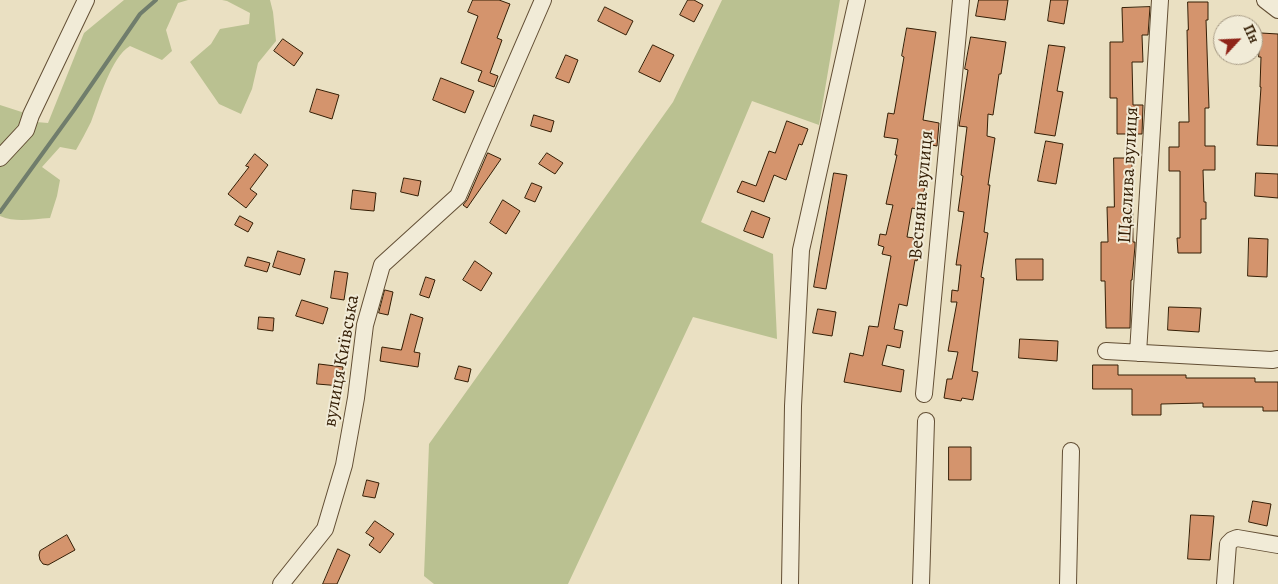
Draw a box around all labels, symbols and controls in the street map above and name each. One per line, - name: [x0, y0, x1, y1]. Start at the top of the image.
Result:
- north arrow: [1213, 15, 1263, 65]
- text: Пн: [1239, 22, 1264, 46]
- street label: Щаслива вулиця: [1114, 106, 1144, 244]
- street label: Весняна вулиця: [905, 129, 939, 261]
- street label: вулиця Київська: [319, 293, 365, 429]

